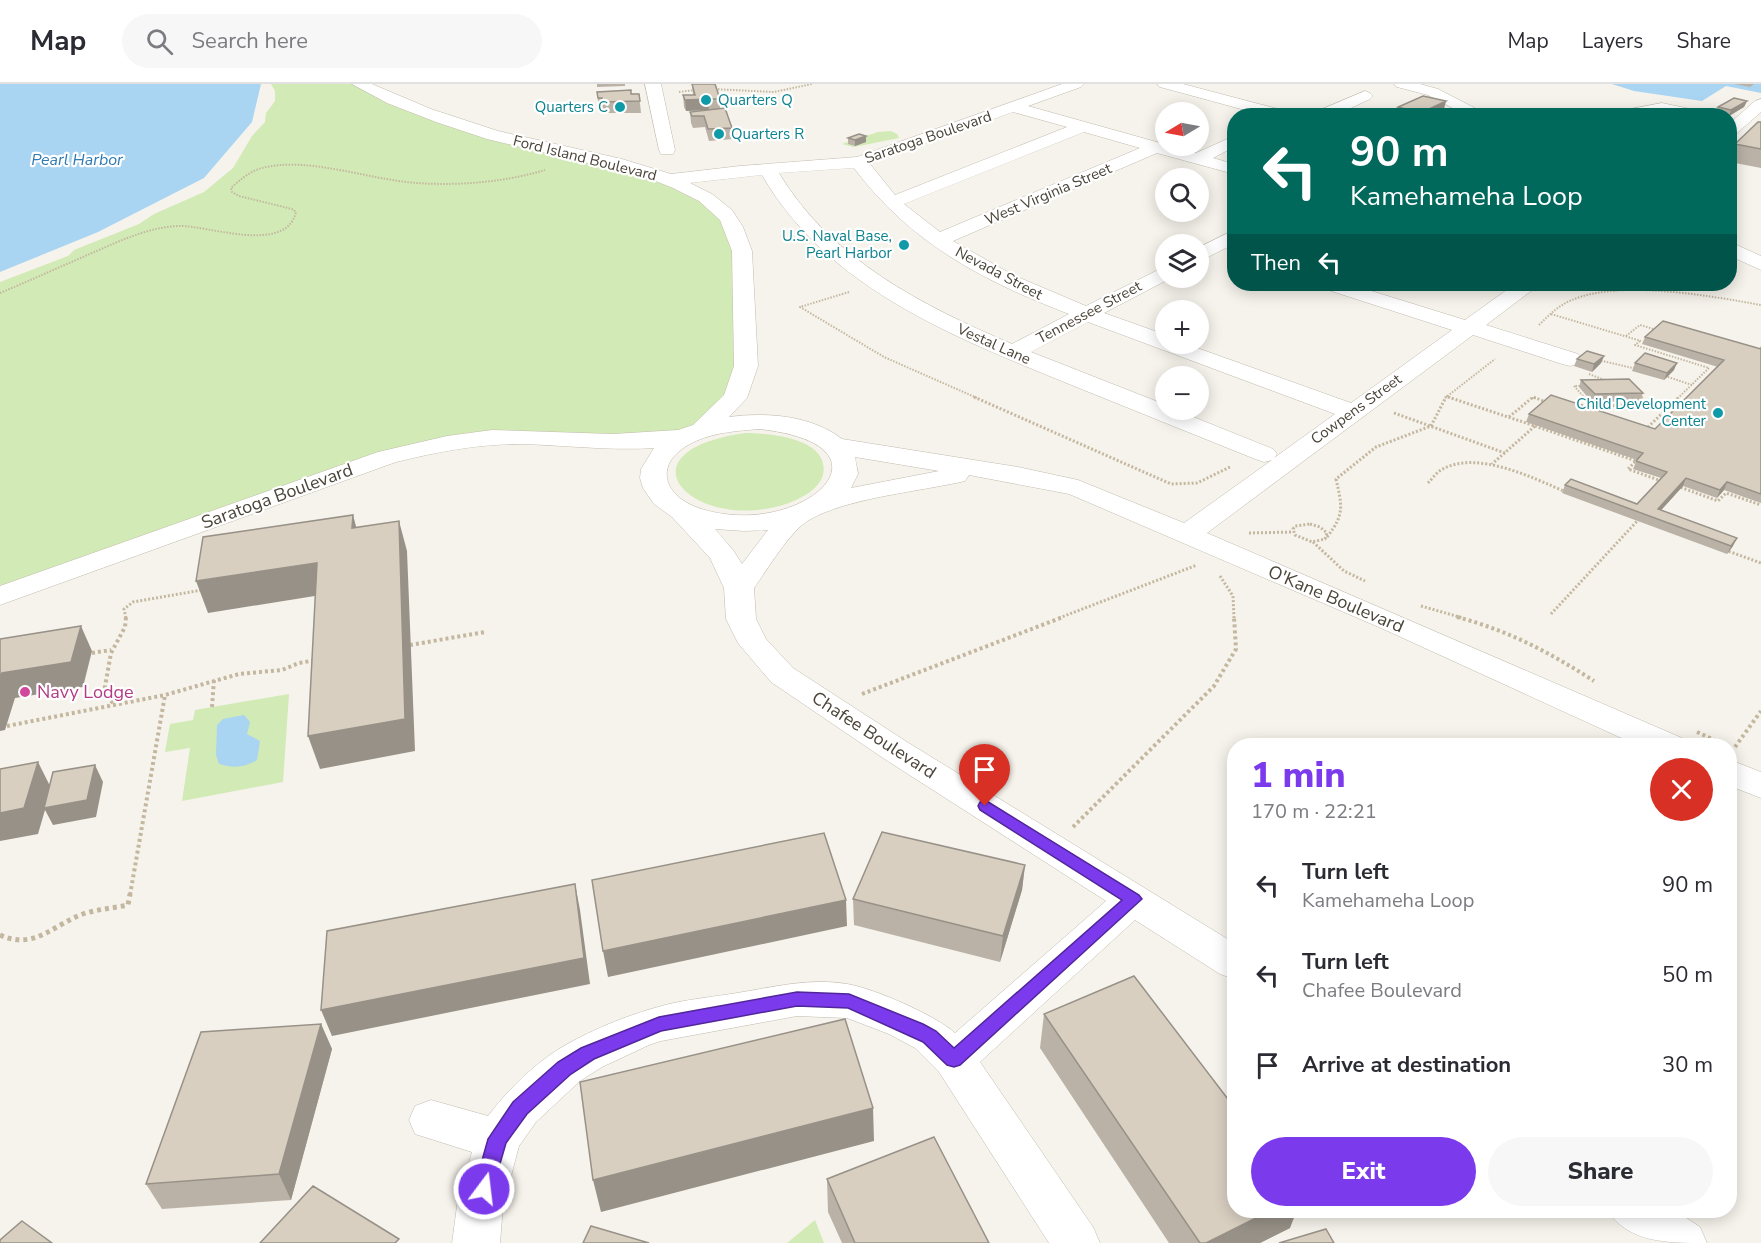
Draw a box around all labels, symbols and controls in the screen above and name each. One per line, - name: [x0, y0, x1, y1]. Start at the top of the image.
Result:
- search box: [122, 14, 542, 68]
- text: Map: [30, 22, 86, 60]
- icon: search: [143, 25, 176, 58]
- text: Search here: [191, 26, 308, 56]
- text: Map: [1507, 27, 1549, 55]
- text: Layers: [1582, 27, 1643, 55]
- text: Share: [1676, 27, 1731, 55]
- place label: Quarters Q: [718, 90, 793, 110]
- marker: Quarters Q: [699, 93, 713, 107]
- place label: Quarters C: [535, 97, 608, 117]
- marker: Quarters C: [613, 100, 627, 114]
- north arrow: [1155, 102, 1209, 156]
- map controls: [1155, 102, 1209, 420]
- street label: Saratoga Boulevard: [862, 106, 994, 168]
- place label: Quarters R: [731, 124, 804, 144]
- text: 90 m: [1350, 124, 1449, 181]
- marker: Quarters R: [712, 127, 726, 141]
- street label: Ford Island Boulevard: [511, 130, 659, 186]
- icon: left: [1251, 132, 1329, 210]
- water label: Pearl Harbor: [31, 149, 124, 171]
- street label: West Virginia Street: [982, 158, 1115, 230]
- button: search: [1155, 168, 1209, 222]
- text: Kamehameha Loop: [1350, 178, 1583, 215]
- place label: U.S. Naval Base, Pearl Harbor: [782, 226, 893, 263]
- button: layers: [1155, 234, 1209, 288]
- marker: U.S. Naval Base, Pearl Harbor: [897, 238, 911, 252]
- street label: Nevada Street: [952, 242, 1047, 305]
- icon: left: [1313, 246, 1346, 279]
- text: Then: [1251, 248, 1301, 278]
- street label: Tennessee Street: [1033, 276, 1146, 348]
- button: +: [1155, 300, 1209, 354]
- street label: Vestal Lane: [953, 318, 1034, 369]
- button: −: [1155, 366, 1209, 420]
- street label: Cowpens Street: [1307, 369, 1406, 449]
- place label: Child Development Center: [1576, 394, 1707, 431]
- marker: Child Development Center: [1711, 406, 1725, 420]
- street label: Saratoga Boulevard: [198, 457, 356, 535]
- street label: O'Kane Boulevard: [1264, 560, 1408, 638]
- place label: Navy Lodge: [37, 680, 134, 704]
- marker: Navy Lodge: [18, 685, 32, 699]
- street label: Chafee Boulevard: [807, 686, 941, 784]
- pin: [959, 744, 1010, 806]
- text: 1 min: [1251, 751, 1346, 800]
- icon: arrive: [968, 753, 1001, 786]
- button: close: [1650, 758, 1713, 821]
- text: 170 m · 22:21: [1251, 798, 1377, 825]
- text: Turn left: [1302, 857, 1389, 887]
- icon: left: [1251, 869, 1284, 902]
- text: 90 m: [1662, 870, 1713, 900]
- text: Kamehameha Loop: [1302, 887, 1474, 914]
- text: Turn left: [1302, 947, 1389, 977]
- icon: left: [1251, 959, 1284, 992]
- text: 50 m: [1662, 960, 1713, 990]
- text: Chafee Boulevard: [1302, 977, 1462, 1004]
- icon: arrive: [1251, 1049, 1284, 1082]
- text: Arrive at destination: [1302, 1050, 1511, 1080]
- text: 30 m: [1662, 1050, 1713, 1080]
- button: Exit: [1251, 1137, 1476, 1206]
- button: Share: [1488, 1137, 1713, 1206]
- position arrow: [452, 1157, 516, 1221]

